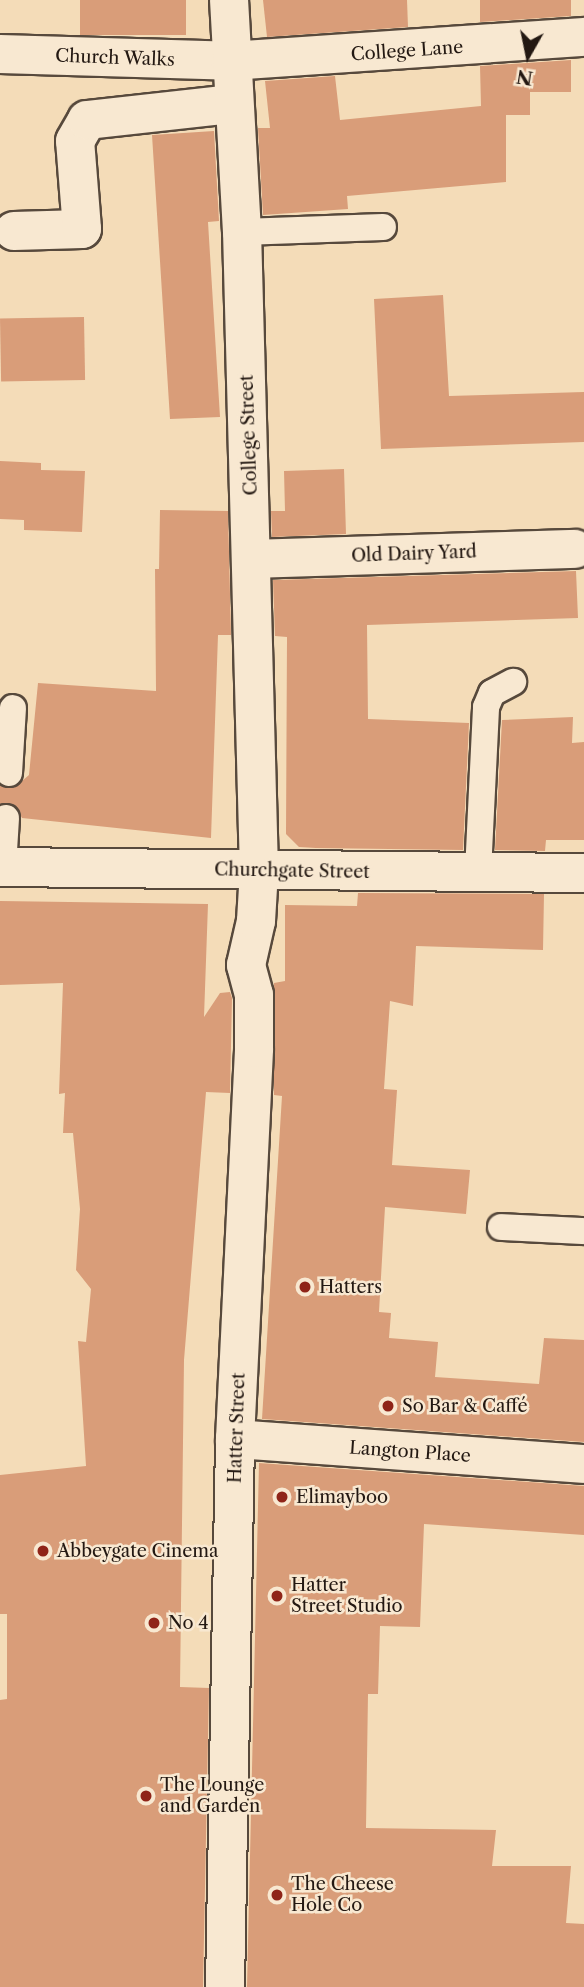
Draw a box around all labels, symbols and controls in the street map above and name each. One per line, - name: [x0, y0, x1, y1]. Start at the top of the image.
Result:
- north arrow: [493, 21, 563, 91]
- street label: College Lane: [350, 36, 464, 66]
- street label: Church Walks: [55, 45, 175, 71]
- text: N: [515, 65, 535, 90]
- street label: College Street: [236, 374, 262, 496]
- street label: Old Dairy Yard: [350, 541, 478, 567]
- street label: Churchgate Street: [214, 859, 370, 883]
- place label: Hatters: [319, 1276, 382, 1298]
- marker: Hatters: [297, 1279, 313, 1295]
- street label: Hatter Street: [224, 1372, 250, 1484]
- place label: So Bar & Caffé: [402, 1395, 528, 1417]
- marker: So Bar & Caffé: [380, 1398, 396, 1414]
- street label: Langton Place: [349, 1437, 471, 1467]
- place label: Elimayboo: [296, 1486, 388, 1508]
- marker: Elimayboo: [274, 1489, 290, 1505]
- place label: Abbeygate Cinema: [57, 1540, 219, 1562]
- marker: Abbeygate Cinema: [35, 1543, 51, 1559]
- place label: Hatter Street Studio: [291, 1575, 403, 1618]
- marker: Hatter Street Studio: [269, 1588, 285, 1604]
- place label: No 4: [168, 1612, 209, 1634]
- marker: No 4: [146, 1615, 162, 1631]
- place label: The Lounge and Garden: [160, 1775, 264, 1817]
- marker: The Lounge and Garden: [138, 1788, 154, 1804]
- place label: The Cheese Hole Co: [291, 1874, 394, 1916]
- marker: The Cheese Hole Co: [269, 1887, 285, 1903]

